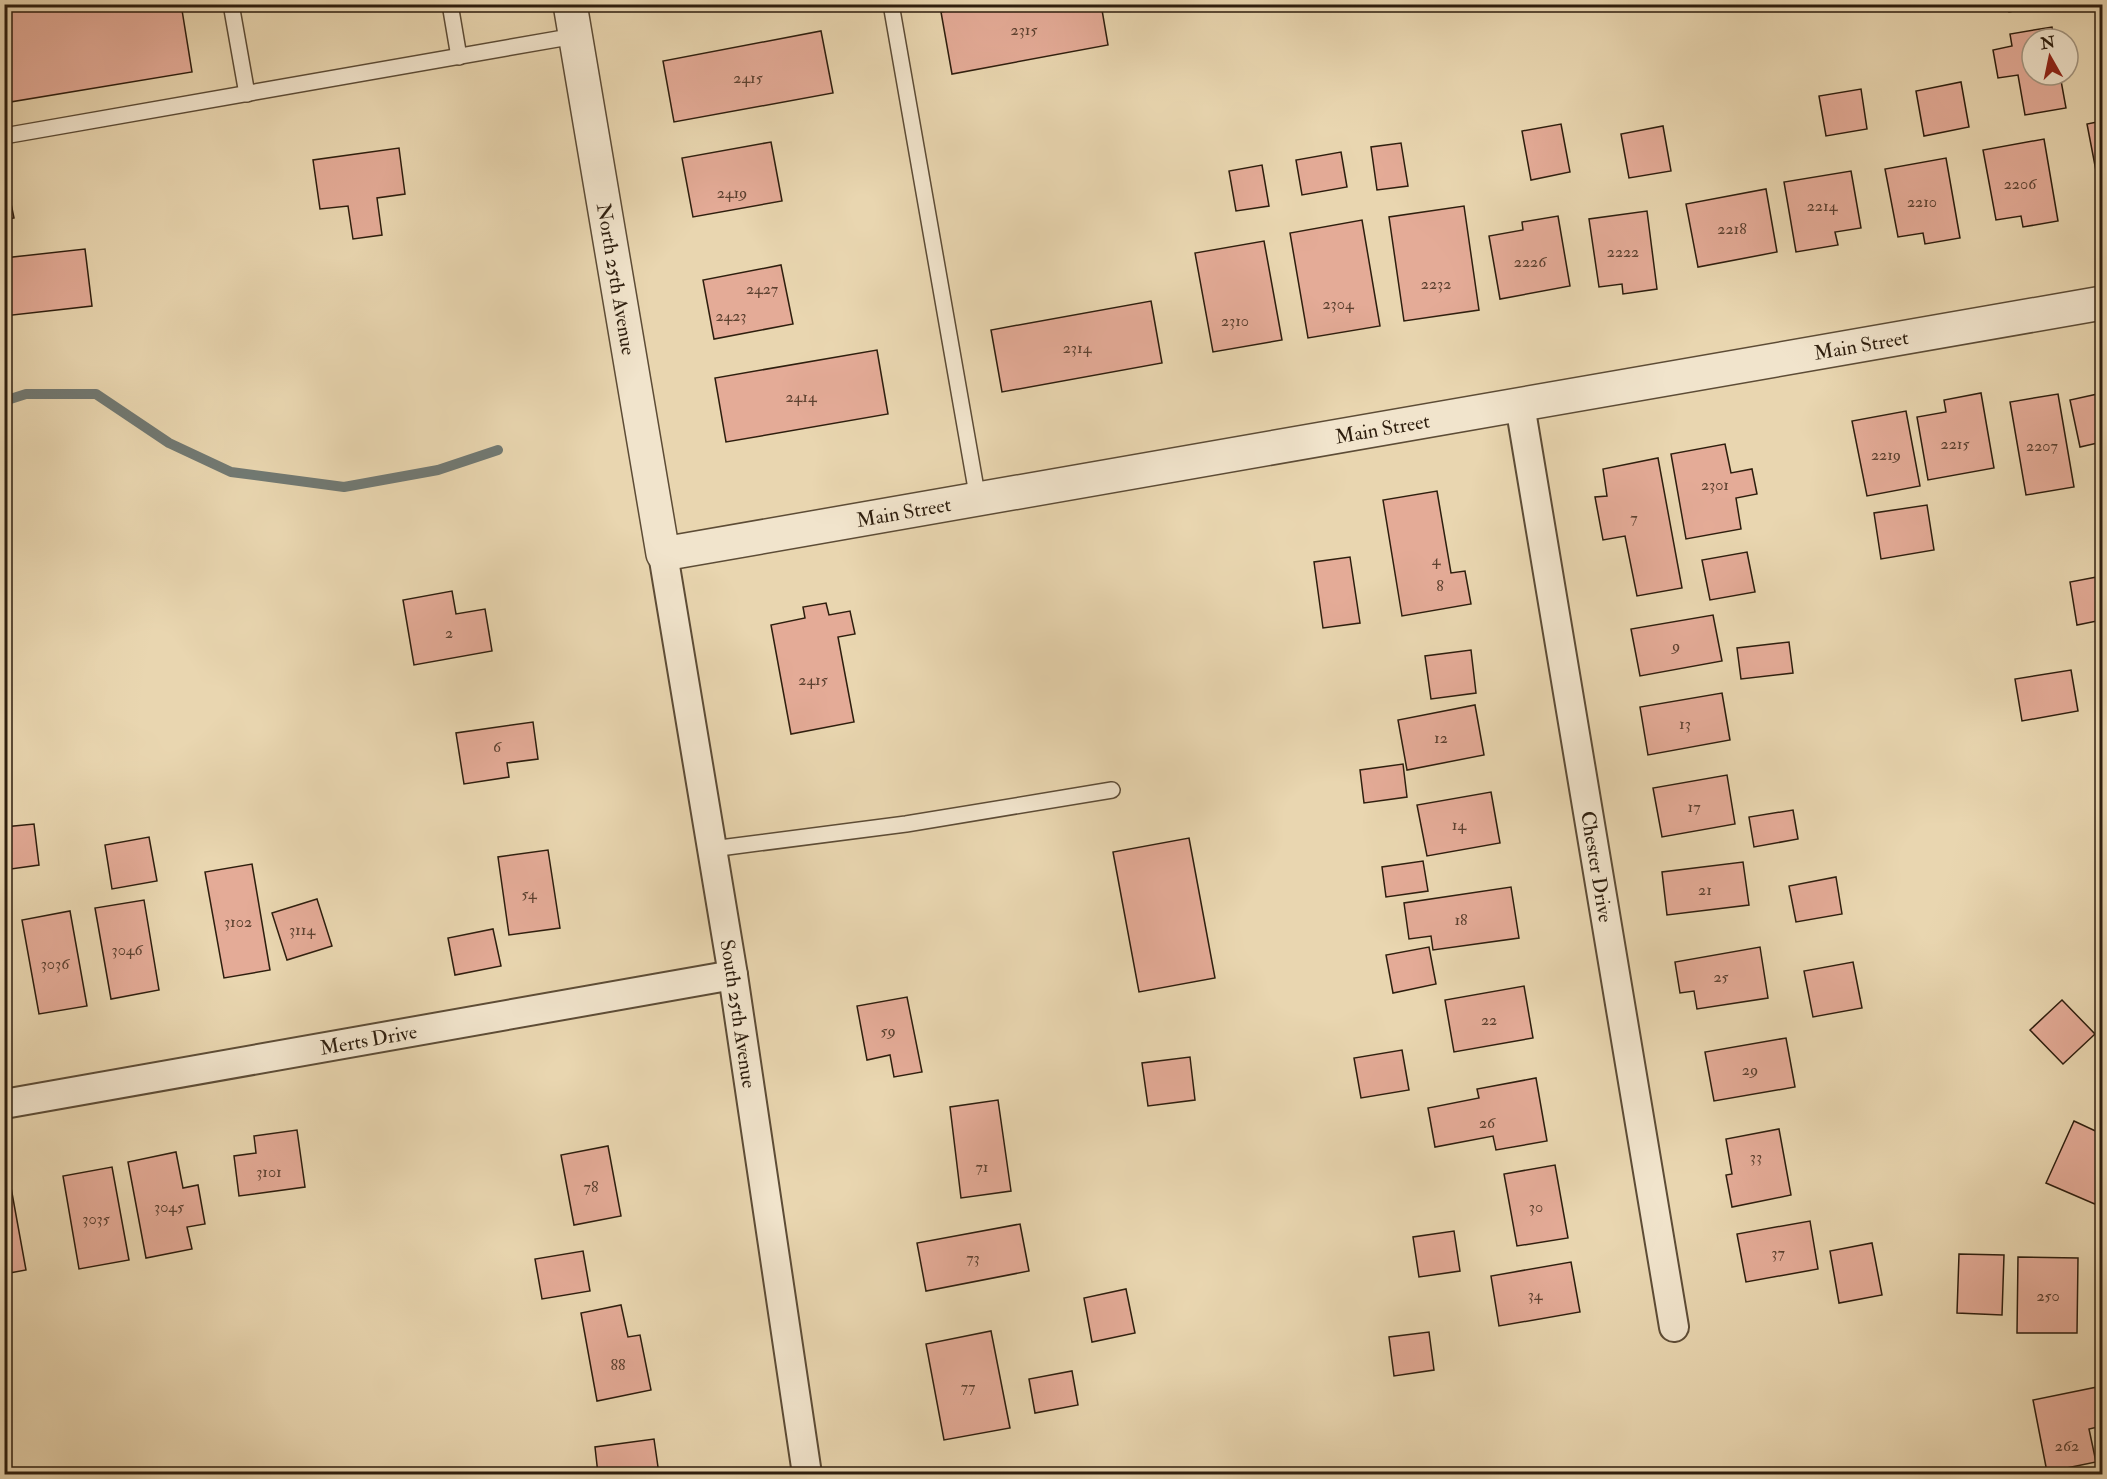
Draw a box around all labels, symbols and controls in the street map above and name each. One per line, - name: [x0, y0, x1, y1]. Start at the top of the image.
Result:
- house number: 2315: [1011, 20, 1037, 40]
- north arrow: [2020, 27, 2080, 87]
- text: N: [2038, 32, 2057, 54]
- house number: 2415: [733, 68, 763, 88]
- house number: 2206: [2004, 174, 2037, 194]
- house number: 2419: [717, 183, 747, 203]
- house number: 2210: [1907, 192, 1937, 212]
- house number: 2214: [1807, 196, 1839, 216]
- street label: North 25th Avenue: [591, 201, 641, 357]
- house number: 2218: [1717, 219, 1747, 239]
- house number: 2222: [1607, 242, 1639, 262]
- house number: 2226: [1514, 252, 1547, 272]
- house number: 2232: [1421, 274, 1451, 294]
- house number: 2427: [746, 279, 779, 299]
- house number: 2304: [1322, 294, 1355, 314]
- house number: 2423: [716, 306, 746, 326]
- house number: 2310: [1221, 311, 1249, 331]
- street label: Main Street: [1812, 325, 1911, 366]
- house number: 2314: [1063, 338, 1093, 358]
- house number: 2414: [785, 387, 818, 407]
- street label: Main Street: [1333, 408, 1432, 450]
- house number: 2215: [1941, 434, 1969, 454]
- house number: 2207: [2026, 436, 2059, 456]
- house number: 2219: [1871, 445, 1901, 465]
- house number: 2301: [1701, 475, 1729, 495]
- street label: Main Street: [854, 492, 953, 533]
- house number: 7: [1630, 508, 1638, 528]
- house number: 4: [1432, 550, 1442, 570]
- house number: 8: [1436, 576, 1444, 596]
- house number: 2: [445, 623, 453, 643]
- house number: 9: [1671, 636, 1680, 656]
- house number: 2415: [798, 670, 828, 690]
- house number: 13: [1679, 714, 1691, 734]
- house number: 12: [1434, 728, 1448, 748]
- house number: 6: [493, 737, 502, 757]
- house number: 17: [1687, 797, 1701, 817]
- street label: Chester Drive: [1575, 809, 1618, 924]
- house number: 14: [1452, 815, 1468, 835]
- house number: 21: [1698, 880, 1712, 900]
- house number: 54: [521, 884, 538, 904]
- house number: 18: [1454, 910, 1468, 930]
- house number: 3102: [224, 912, 252, 932]
- house number: 3114: [289, 920, 316, 940]
- street label: South 25th Avenue: [714, 938, 762, 1090]
- house number: 3046: [112, 940, 143, 960]
- house number: 3036: [41, 954, 70, 974]
- house number: 25: [1713, 967, 1729, 987]
- house number: 22: [1481, 1010, 1497, 1030]
- street label: Merts Drive: [318, 1019, 419, 1061]
- house number: 59: [880, 1021, 896, 1041]
- house number: 29: [1742, 1060, 1758, 1080]
- house number: 26: [1479, 1113, 1496, 1133]
- house number: 33: [1750, 1147, 1762, 1167]
- house number: 71: [975, 1157, 989, 1177]
- house number: 3101: [256, 1162, 282, 1182]
- house number: 78: [584, 1177, 599, 1197]
- house number: 3045: [154, 1197, 184, 1217]
- house number: 30: [1529, 1197, 1543, 1217]
- house number: 3035: [82, 1209, 110, 1229]
- house number: 37: [1771, 1243, 1785, 1263]
- house number: 73: [966, 1248, 980, 1268]
- house number: 34: [1528, 1285, 1544, 1305]
- house number: 250: [2036, 1286, 2060, 1306]
- house number: 88: [610, 1355, 626, 1375]
- house number: 77: [961, 1377, 976, 1397]
- house number: 262: [2055, 1436, 2079, 1456]

